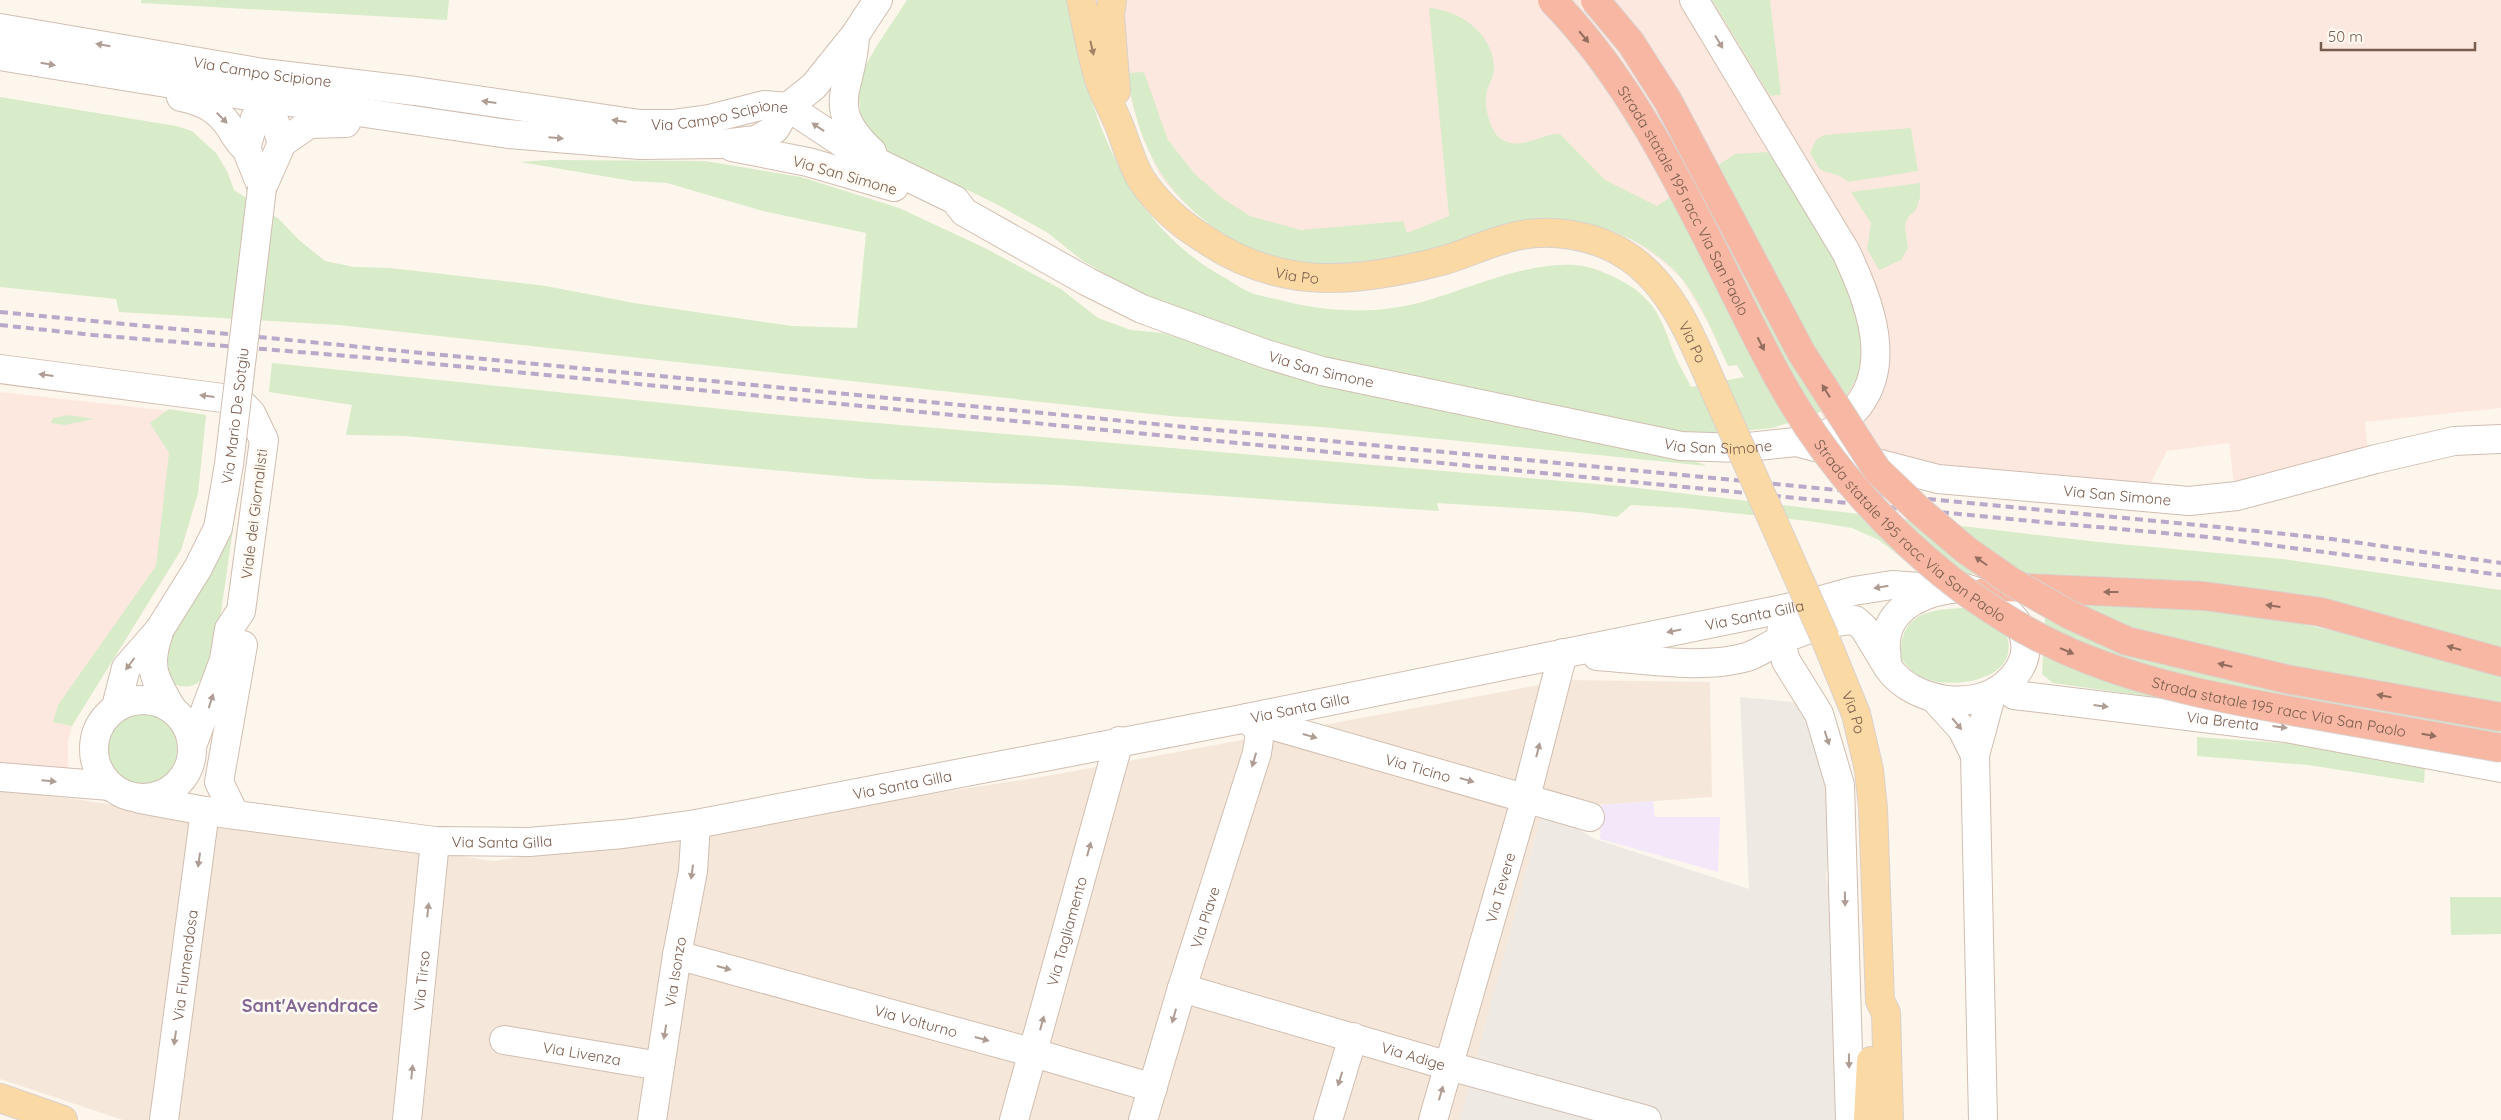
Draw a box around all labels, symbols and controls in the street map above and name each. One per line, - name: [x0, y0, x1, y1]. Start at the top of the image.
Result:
- scale bar: [2321, 20, 2475, 52]
- text: 50 m: [2328, 27, 2363, 46]
- one-way arrow: [1578, 30, 1589, 43]
- one-way arrow: [1715, 35, 1724, 48]
- one-way arrow: [1088, 40, 1096, 55]
- one-way arrow: [95, 41, 111, 49]
- street label: Via Campo Scipione: [192, 52, 332, 91]
- one-way arrow: [40, 60, 56, 68]
- street label: Strada statale 195 racc Via San Paolo: [1614, 82, 1754, 318]
- street label: Via Campo Scipione: [651, 95, 789, 134]
- one-way arrow: [480, 98, 496, 106]
- one-way arrow: [216, 112, 228, 124]
- one-way arrow: [611, 117, 627, 125]
- one-way arrow: [811, 122, 825, 132]
- one-way arrow: [549, 134, 565, 142]
- street label: Via San Simone: [790, 151, 900, 199]
- street label: Via Po: [1273, 262, 1320, 287]
- street label: Via Po: [1675, 317, 1711, 366]
- one-way arrow: [1757, 337, 1765, 351]
- street label: Via San Simone: [1266, 346, 1376, 391]
- street label: Via Mario De Sotgiu: [216, 347, 252, 485]
- one-way arrow: [38, 371, 54, 379]
- one-way arrow: [1821, 384, 1830, 397]
- one-way arrow: [199, 392, 215, 400]
- street label: Via San Simone: [1662, 433, 1773, 458]
- street label: Strada statale 195 racc Via San Paolo: [1810, 435, 2010, 626]
- street label: Viale dei Giornalisti: [237, 448, 271, 580]
- street label: Via San Simone: [2062, 481, 2172, 509]
- one-way arrow: [1974, 556, 1988, 566]
- one-way arrow: [1873, 583, 1889, 591]
- one-way arrow: [2103, 588, 2119, 596]
- street label: Via Santa Gilla: [1703, 595, 1806, 634]
- one-way arrow: [2264, 601, 2280, 609]
- one-way arrow: [1666, 627, 1681, 635]
- one-way arrow: [2446, 644, 2461, 652]
- one-way arrow: [2060, 647, 2074, 655]
- one-way arrow: [125, 657, 135, 671]
- one-way arrow: [2217, 661, 2232, 669]
- street label: Strada statale 195 racc Via San Paolo: [2150, 672, 2408, 741]
- street label: Via Santa Gilla: [1249, 688, 1351, 727]
- street label: Via Po: [1838, 688, 1870, 736]
- one-way arrow: [2376, 692, 2392, 700]
- one-way arrow: [207, 693, 215, 708]
- one-way arrow: [2093, 702, 2109, 710]
- street label: Via Brenta: [2186, 707, 2260, 734]
- one-way arrow: [1951, 717, 1963, 729]
- one-way arrow: [2272, 724, 2288, 732]
- one-way arrow: [1824, 731, 1832, 746]
- one-way arrow: [1303, 732, 1318, 740]
- one-way arrow: [2421, 732, 2437, 740]
- one-way arrow: [1535, 742, 1543, 757]
- street label: Via Ticino: [1383, 749, 1453, 786]
- one-way arrow: [1250, 753, 1258, 768]
- street label: Via Santa Gilla: [851, 766, 953, 803]
- one-way arrow: [1459, 777, 1474, 785]
- one-way arrow: [41, 778, 57, 786]
- street label: Via Santa Gilla: [452, 831, 553, 852]
- one-way arrow: [1085, 841, 1093, 856]
- street label: Via Tevere: [1481, 850, 1519, 925]
- one-way arrow: [194, 852, 202, 868]
- one-way arrow: [688, 865, 696, 881]
- street label: Via Tagliamento: [1042, 874, 1091, 988]
- street label: Via Piave: [1186, 884, 1223, 950]
- one-way arrow: [1841, 891, 1849, 907]
- one-way arrow: [424, 902, 432, 918]
- street label: Via Flumendosa: [168, 909, 201, 1022]
- street label: Via Isonzo: [660, 935, 690, 1008]
- street label: Via Tirso: [409, 950, 433, 1012]
- one-way arrow: [717, 964, 732, 972]
- district label: Sant'Avendrace: [242, 994, 378, 1017]
- street label: Via Volturno: [872, 1000, 960, 1041]
- one-way arrow: [1169, 1008, 1177, 1023]
- one-way arrow: [1039, 1015, 1047, 1030]
- one-way arrow: [661, 1025, 669, 1041]
- one-way arrow: [171, 1030, 179, 1046]
- one-way arrow: [975, 1035, 990, 1043]
- street label: Via Livenza: [541, 1037, 622, 1069]
- street label: Via Adige: [1379, 1037, 1448, 1074]
- one-way arrow: [1845, 1053, 1853, 1069]
- one-way arrow: [408, 1063, 416, 1079]
- one-way arrow: [1336, 1071, 1344, 1086]
- one-way arrow: [1438, 1085, 1446, 1100]

